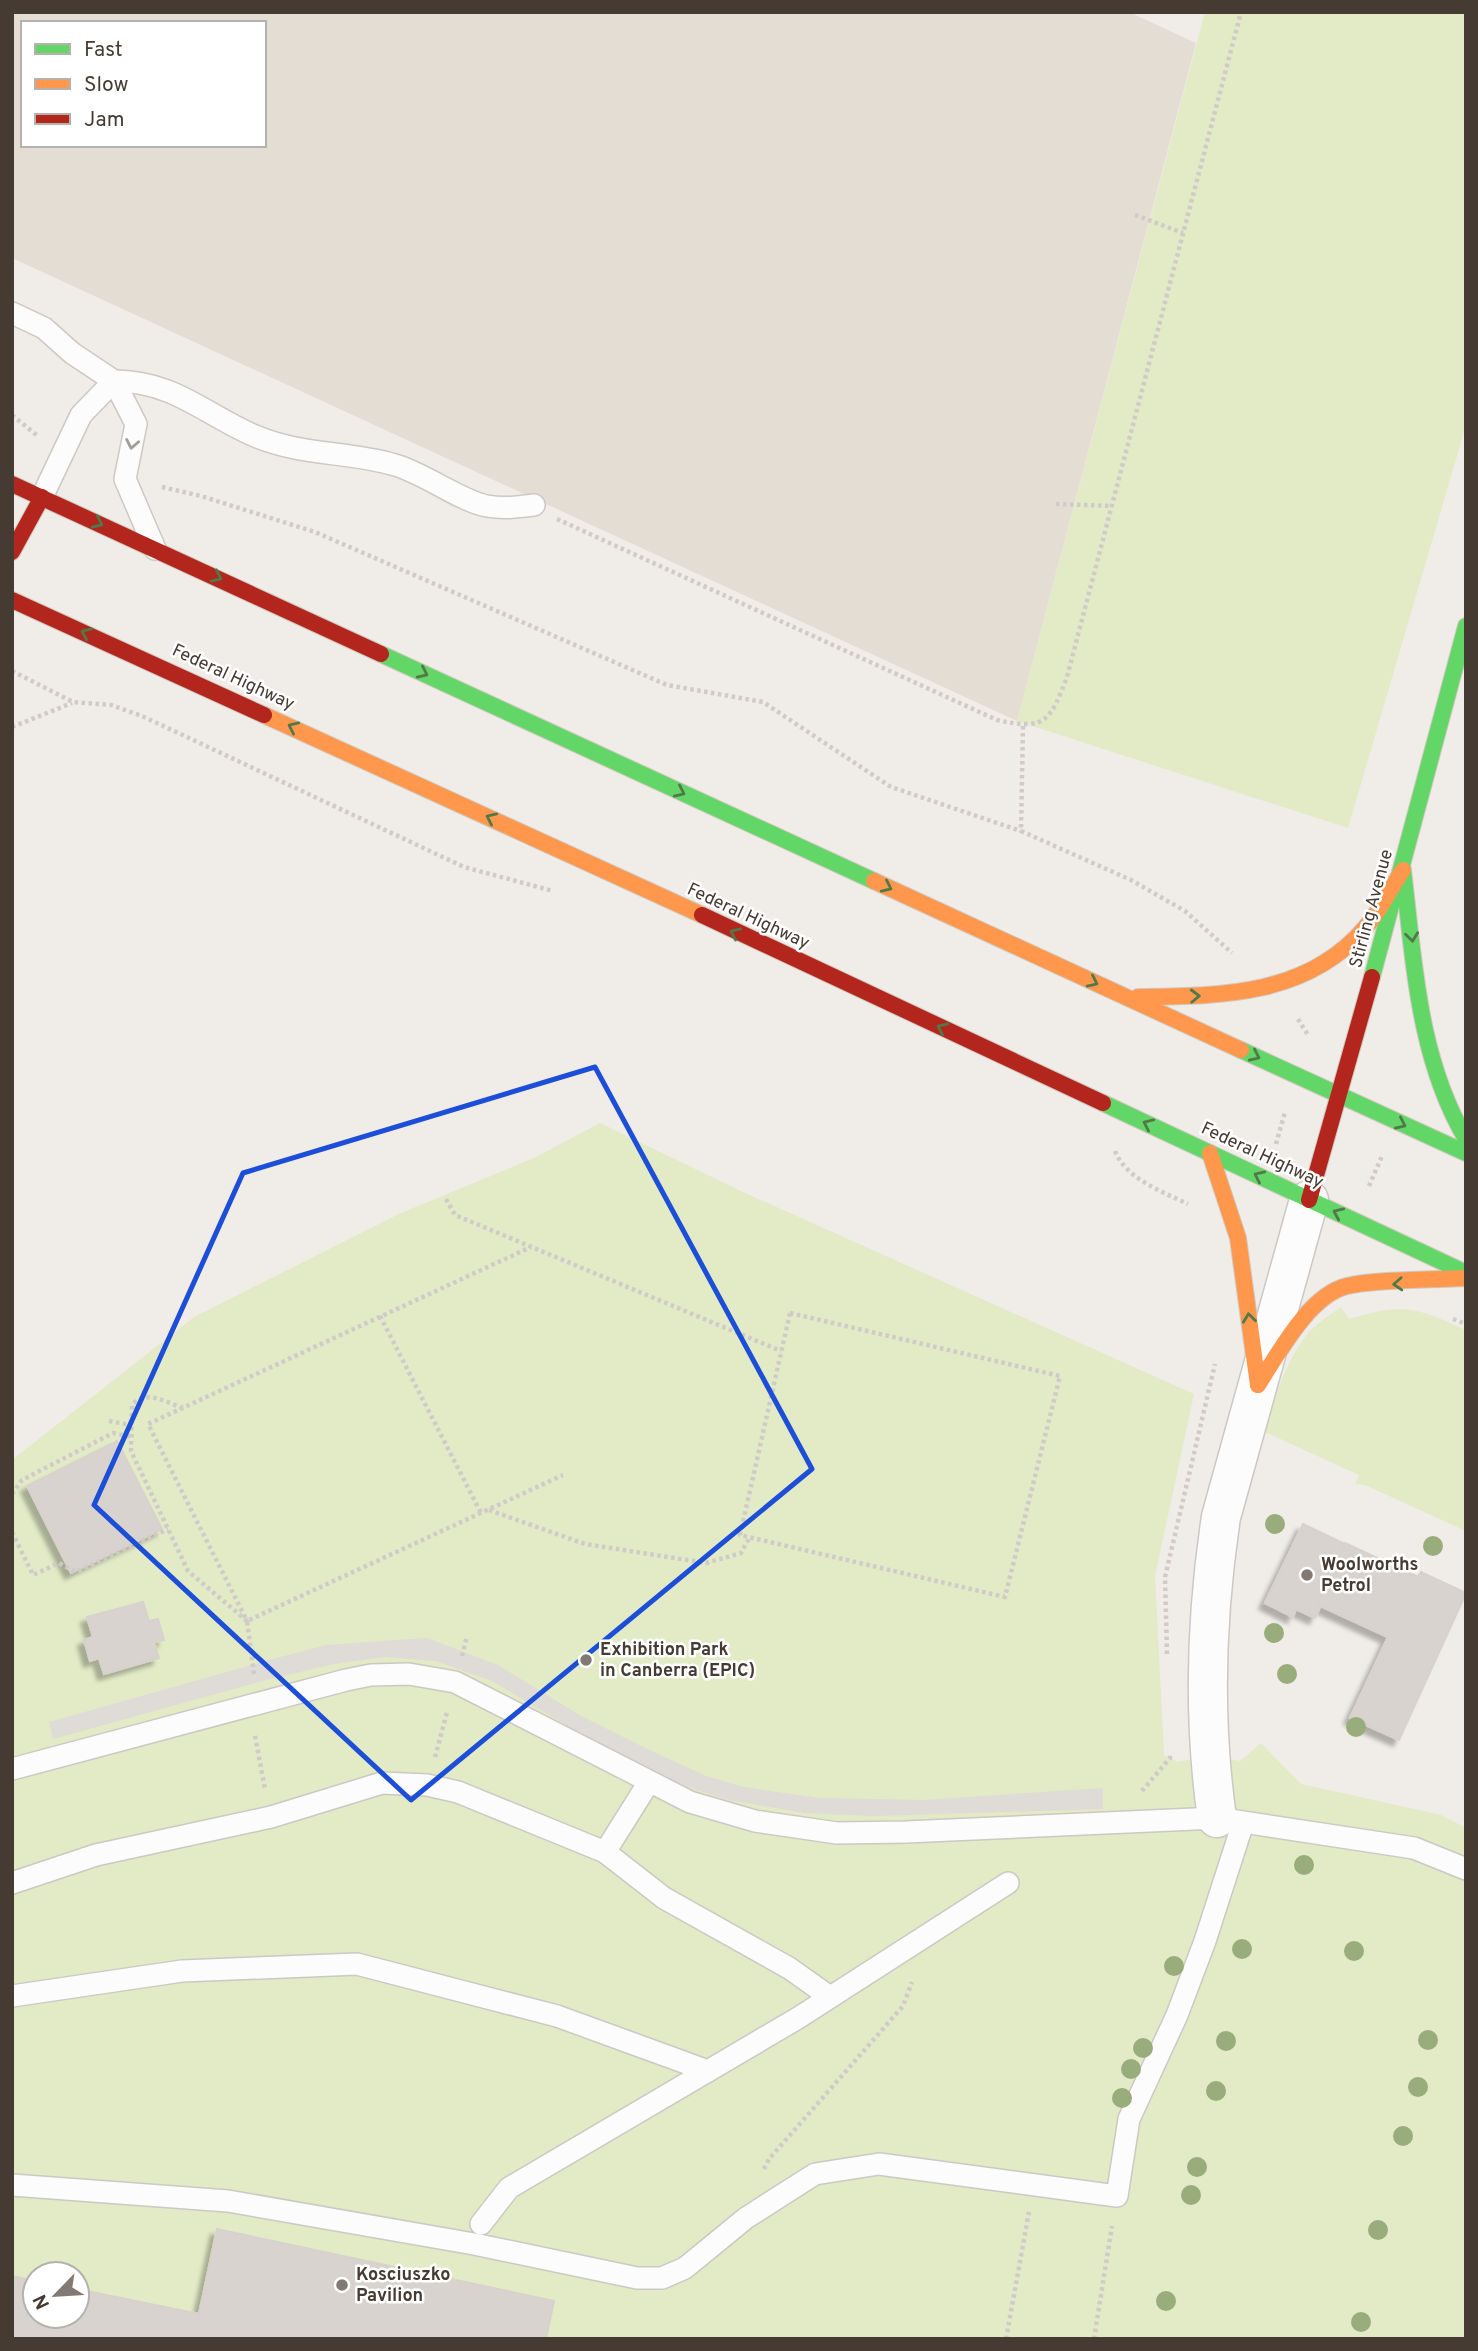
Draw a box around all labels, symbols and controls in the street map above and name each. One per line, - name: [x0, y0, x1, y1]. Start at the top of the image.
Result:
- legend: [21, 21, 266, 147]
- text: Fast: [84, 37, 123, 64]
- text: Slow: [84, 72, 129, 99]
- text: Jam: [84, 107, 125, 134]
- one-way arrow: [125, 438, 140, 450]
- one-way arrow: [91, 515, 104, 529]
- one-way arrow: [210, 569, 222, 583]
- one-way arrow: [81, 627, 93, 641]
- street label: Federal Highway: [168, 640, 298, 716]
- one-way arrow: [416, 665, 428, 679]
- one-way arrow: [288, 721, 300, 735]
- one-way arrow: [673, 784, 685, 798]
- one-way arrow: [486, 812, 498, 826]
- street label: Stirling Avenue: [1345, 847, 1399, 971]
- street label: Federal Highway: [683, 879, 813, 955]
- one-way arrow: [879, 879, 892, 893]
- one-way arrow: [730, 927, 742, 941]
- one-way arrow: [1404, 931, 1419, 943]
- one-way arrow: [1086, 974, 1098, 988]
- one-way arrow: [1189, 989, 1200, 1004]
- one-way arrow: [937, 1022, 949, 1036]
- one-way arrow: [1248, 1048, 1260, 1062]
- one-way arrow: [1394, 1115, 1407, 1129]
- one-way arrow: [1143, 1118, 1155, 1132]
- street label: Federal Highway: [1197, 1118, 1327, 1194]
- one-way arrow: [1254, 1171, 1267, 1185]
- one-way arrow: [1332, 1207, 1345, 1221]
- one-way arrow: [1392, 1276, 1403, 1291]
- one-way arrow: [1242, 1312, 1257, 1323]
- place label: Woolworths Petrol: [1321, 1554, 1418, 1598]
- marker: Woolworths Petrol: [1299, 1567, 1315, 1583]
- place label: Exhibition Park in Canberra (EPIC): [600, 1639, 755, 1683]
- marker: Exhibition Park in Canberra (EPIC): [578, 1652, 594, 1668]
- north arrow: [21, 2260, 91, 2330]
- place label: Kosciuszko Pavilion: [356, 2264, 451, 2308]
- marker: Kosciuszko Pavilion: [334, 2277, 350, 2293]
- text: N: [29, 2290, 56, 2313]

